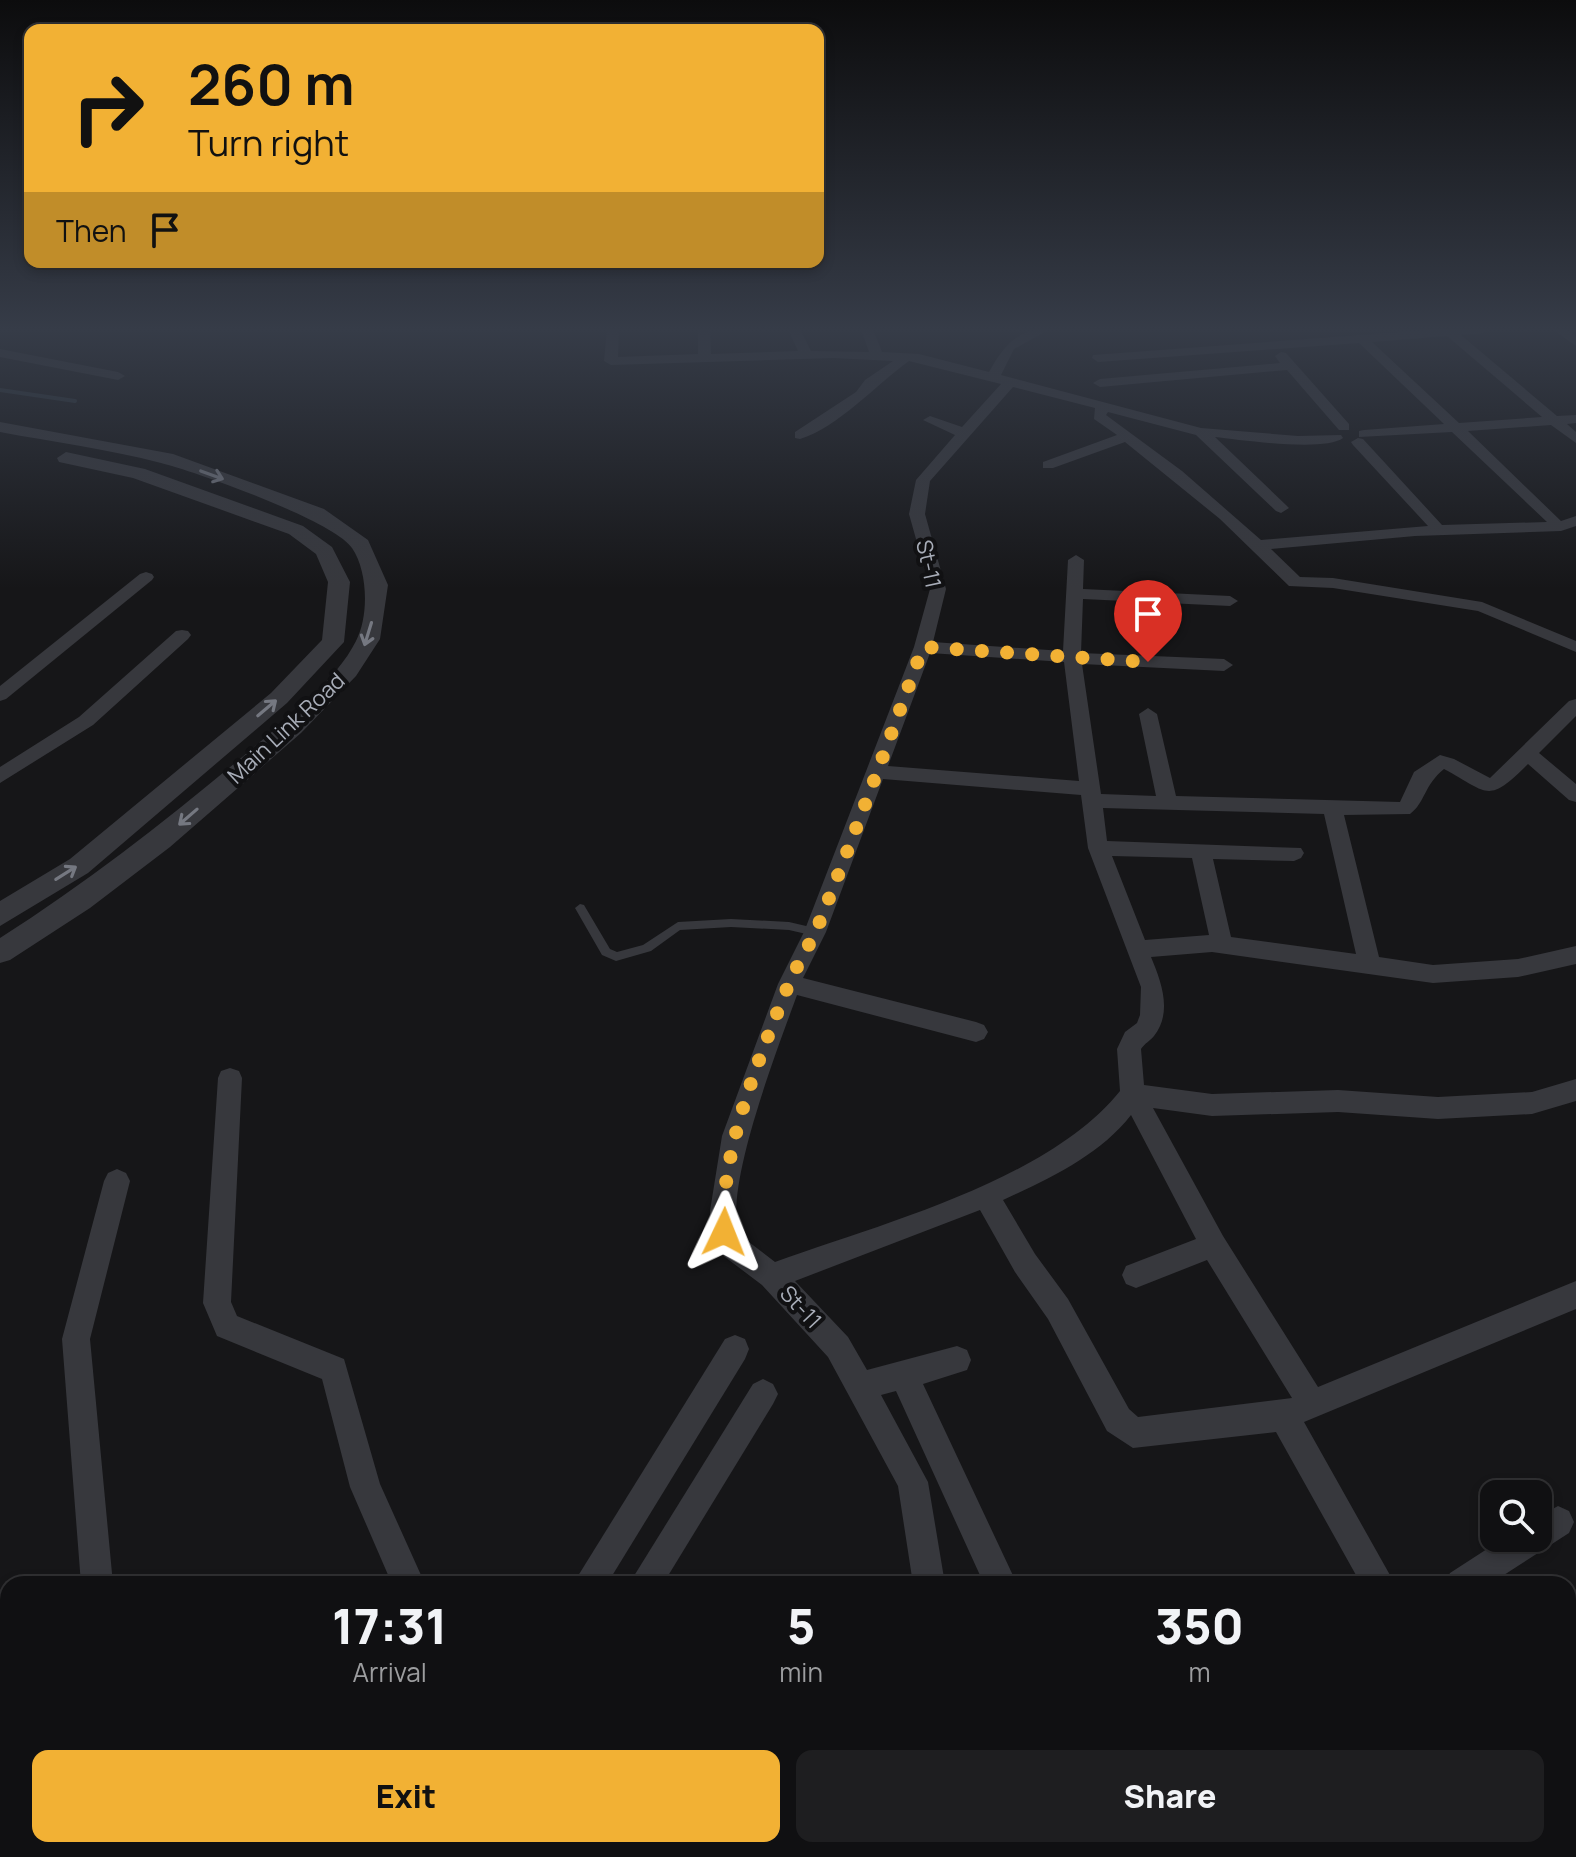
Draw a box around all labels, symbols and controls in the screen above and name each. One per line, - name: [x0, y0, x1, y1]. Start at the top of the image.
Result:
- text: 260 m: [188, 45, 355, 122]
- icon: right: [56, 56, 160, 160]
- text: Turn right: [188, 118, 349, 167]
- icon: arrive: [143, 208, 187, 252]
- text: Then: [56, 210, 127, 251]
- one-way arrow: [199, 468, 224, 483]
- street label: St-11: [909, 537, 949, 591]
- pin: [1114, 580, 1182, 662]
- icon: arrive: [1126, 592, 1170, 636]
- one-way arrow: [360, 621, 374, 646]
- street label: Main Link Road: [221, 666, 351, 790]
- one-way arrow: [256, 699, 276, 717]
- one-way arrow: [178, 808, 198, 826]
- one-way arrow: [54, 865, 77, 881]
- position arrow: [682, 1190, 766, 1274]
- street label: St-11: [773, 1279, 829, 1335]
- map controls: [1480, 1480, 1552, 1552]
- button: search: [1480, 1480, 1552, 1552]
- text: 17:31: [332, 1593, 447, 1658]
- text: 5: [787, 1593, 815, 1658]
- text: 350: [1155, 1593, 1244, 1658]
- text: Arrival: [353, 1654, 427, 1690]
- text: min: [779, 1654, 823, 1690]
- text: m: [1188, 1654, 1210, 1690]
- button: Exit: [32, 1750, 780, 1842]
- button: Share: [796, 1750, 1544, 1842]

